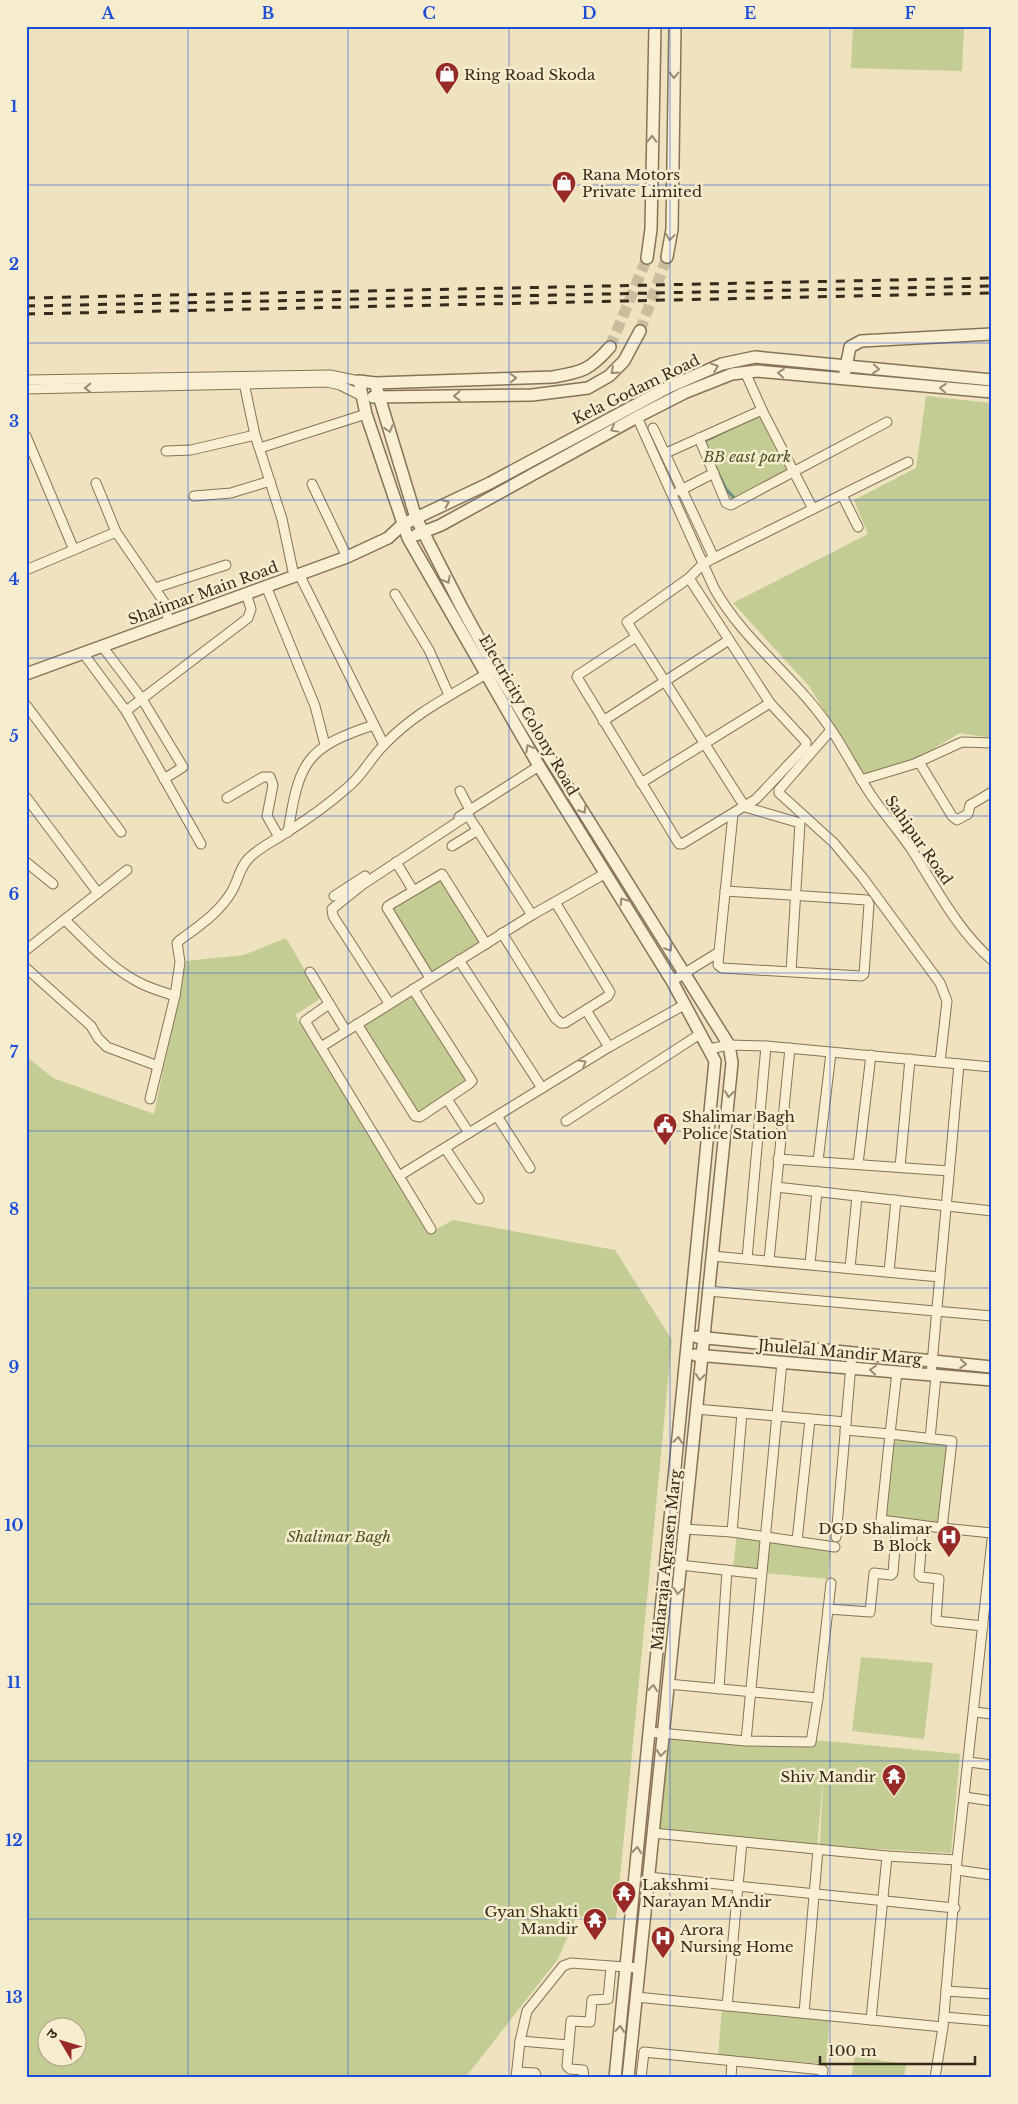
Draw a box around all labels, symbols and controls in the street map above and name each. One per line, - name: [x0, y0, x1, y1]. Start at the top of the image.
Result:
- text: A: [101, 3, 116, 23]
- text: B: [262, 3, 275, 23]
- text: C: [422, 3, 436, 23]
- text: D: [582, 3, 596, 23]
- text: E: [744, 3, 756, 23]
- text: F: [904, 3, 916, 23]
- shop icon: Ring Road Skoda: [434, 61, 460, 95]
- place label: Ring Road Skoda: [464, 65, 596, 84]
- one-way arrow: [669, 72, 679, 79]
- text: 1: [11, 96, 18, 116]
- one-way arrow: [647, 135, 657, 143]
- place label: Rana Motors Private Limited: [582, 165, 702, 201]
- shop icon: Rana Motors Private Limited: [551, 170, 577, 204]
- one-way arrow: [666, 233, 676, 242]
- text: 2: [9, 254, 19, 274]
- street label: Kela Godam Road: [569, 350, 703, 428]
- one-way arrow: [711, 363, 719, 373]
- one-way arrow: [872, 363, 880, 374]
- one-way arrow: [610, 365, 619, 374]
- one-way arrow: [777, 368, 785, 379]
- one-way arrow: [510, 373, 517, 383]
- one-way arrow: [84, 382, 92, 393]
- one-way arrow: [939, 383, 947, 394]
- one-way arrow: [453, 391, 460, 401]
- text: 3: [9, 411, 19, 431]
- one-way arrow: [611, 423, 620, 433]
- one-way arrow: [383, 425, 393, 433]
- park label: BB east park: [702, 447, 791, 466]
- one-way arrow: [441, 499, 450, 510]
- street label: Shalimar Main Road: [125, 557, 281, 629]
- text: 4: [9, 569, 19, 589]
- one-way arrow: [441, 575, 451, 584]
- street label: Electricity Colony Road: [475, 631, 583, 799]
- text: 5: [9, 726, 19, 746]
- one-way arrow: [525, 744, 535, 753]
- street label: Sahipur Road: [881, 792, 957, 888]
- one-way arrow: [577, 805, 586, 814]
- text: 6: [9, 884, 20, 904]
- one-way arrow: [619, 898, 629, 907]
- one-way arrow: [663, 943, 672, 952]
- text: 7: [10, 1042, 19, 1062]
- one-way arrow: [578, 1060, 587, 1070]
- one-way arrow: [723, 1090, 734, 1098]
- place label: Shalimar Bagh Police Station: [682, 1107, 795, 1143]
- public building icon: Shalimar Bagh Police Station: [652, 1112, 678, 1146]
- text: 8: [9, 1199, 19, 1219]
- street label: Jhulelal Mandir Marg: [755, 1335, 924, 1369]
- text: 9: [9, 1357, 20, 1377]
- one-way arrow: [959, 1358, 967, 1369]
- one-way arrow: [869, 1365, 877, 1376]
- one-way arrow: [694, 1373, 705, 1381]
- one-way arrow: [672, 1435, 683, 1443]
- street label: Maharaja Agrasen Marg: [647, 1467, 685, 1652]
- text: 10: [4, 1515, 24, 1535]
- place label: DGD Shalimar B Block: [818, 1519, 933, 1555]
- hospital icon: DGD Shalimar B Block: [936, 1524, 962, 1558]
- park label: Shalimar Bagh: [287, 1527, 392, 1546]
- one-way arrow: [673, 1587, 684, 1595]
- text: 11: [7, 1672, 21, 1692]
- one-way arrow: [647, 1684, 658, 1692]
- one-way arrow: [656, 1749, 667, 1757]
- temple icon: Shiv Mandir: [881, 1763, 907, 1797]
- place label: Shiv Mandir: [781, 1767, 877, 1786]
- text: 12: [5, 1830, 23, 1850]
- one-way arrow: [632, 1846, 643, 1854]
- place label: Lakshmi Narayan MAndir: [642, 1875, 772, 1911]
- temple icon: Lakshmi Narayan MAndir: [611, 1880, 637, 1914]
- place label: Gyan Shakti Mandir: [484, 1902, 579, 1938]
- temple icon: Gyan Shakti Mandir: [582, 1907, 608, 1941]
- place label: Arora Nursing Home: [679, 1920, 794, 1956]
- hospital icon: Arora Nursing Home: [650, 1925, 676, 1959]
- text: 13: [5, 1987, 23, 2007]
- north arrow: [38, 2016, 88, 2066]
- text: उ: [42, 2025, 62, 2043]
- one-way arrow: [614, 2025, 625, 2033]
- scale bar: [820, 2034, 976, 2066]
- text: 100 m: [828, 2041, 877, 2060]

